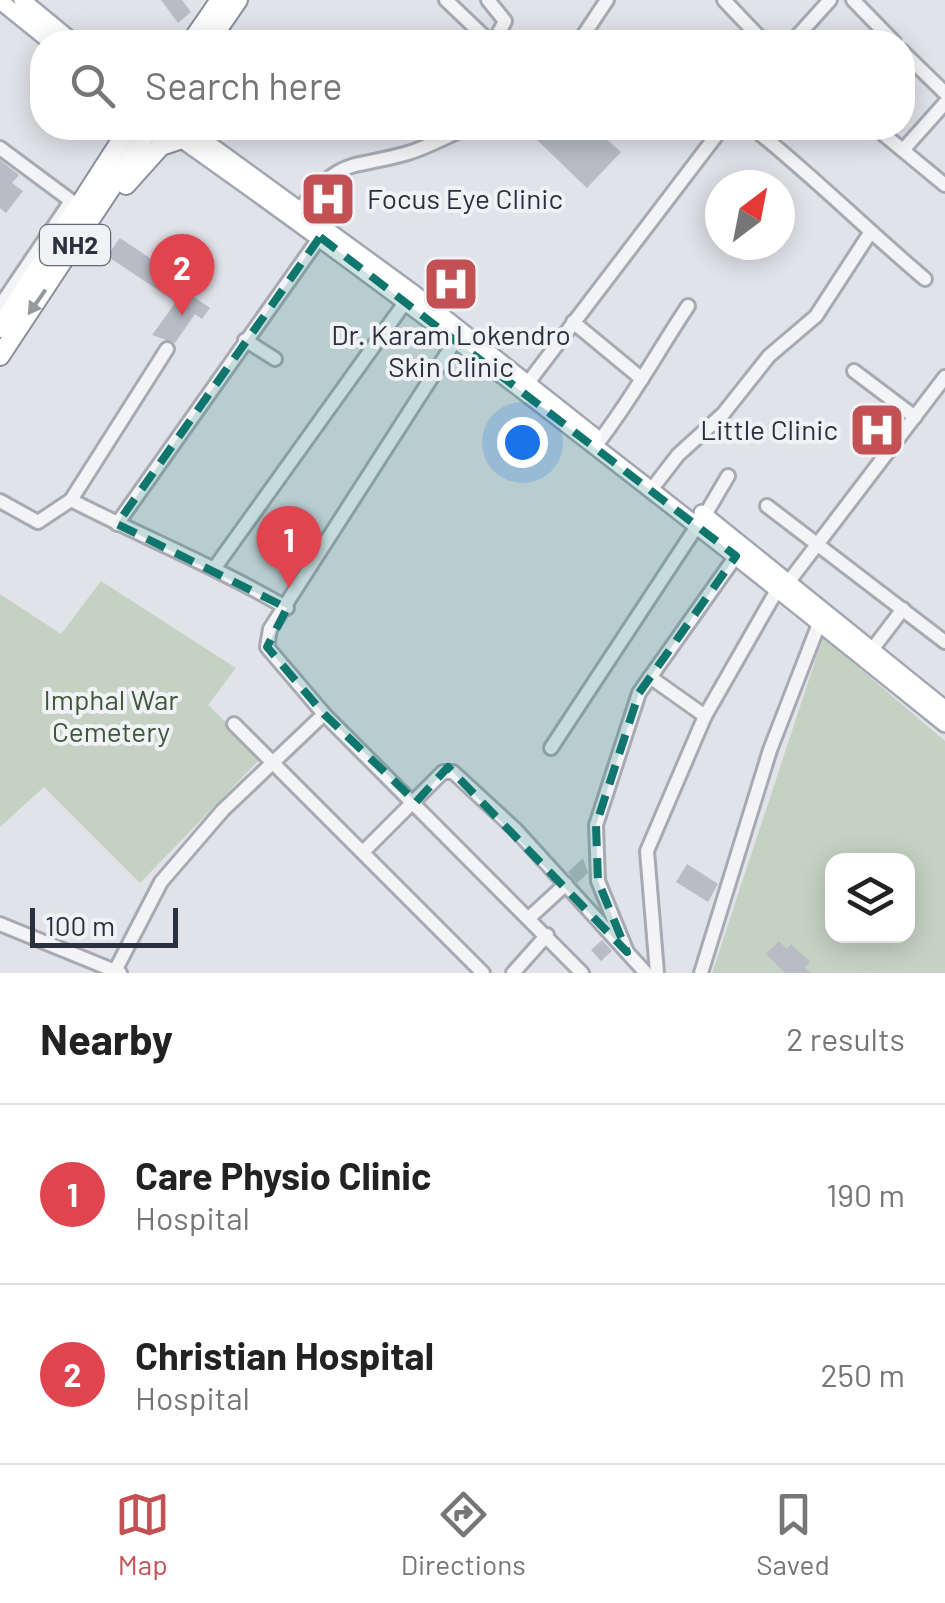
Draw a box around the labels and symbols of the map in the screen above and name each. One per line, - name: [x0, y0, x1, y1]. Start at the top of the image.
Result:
- hospital icon: Focus Eye Clinic: [298, 169, 358, 229]
- north arrow: [705, 170, 795, 260]
- place label: Focus Eye Clinic: [367, 181, 563, 215]
- road number: NH2: [40, 225, 110, 265]
- pin: 2: [150, 234, 214, 316]
- hospital icon: Dr. Karam Lokendro Skin Clinic: [421, 254, 481, 314]
- one-way arrow: [28, 288, 47, 315]
- place label: Dr. Karam Lokendro Skin Clinic: [331, 317, 571, 383]
- hospital icon: Little Clinic: [847, 400, 907, 460]
- place label: Little Clinic: [700, 412, 838, 446]
- your location: [497, 417, 548, 468]
- pin: 1: [256, 506, 322, 588]
- park label: Imphal War Cemetery: [43, 682, 179, 748]
- scale bar: [30, 903, 178, 948]

